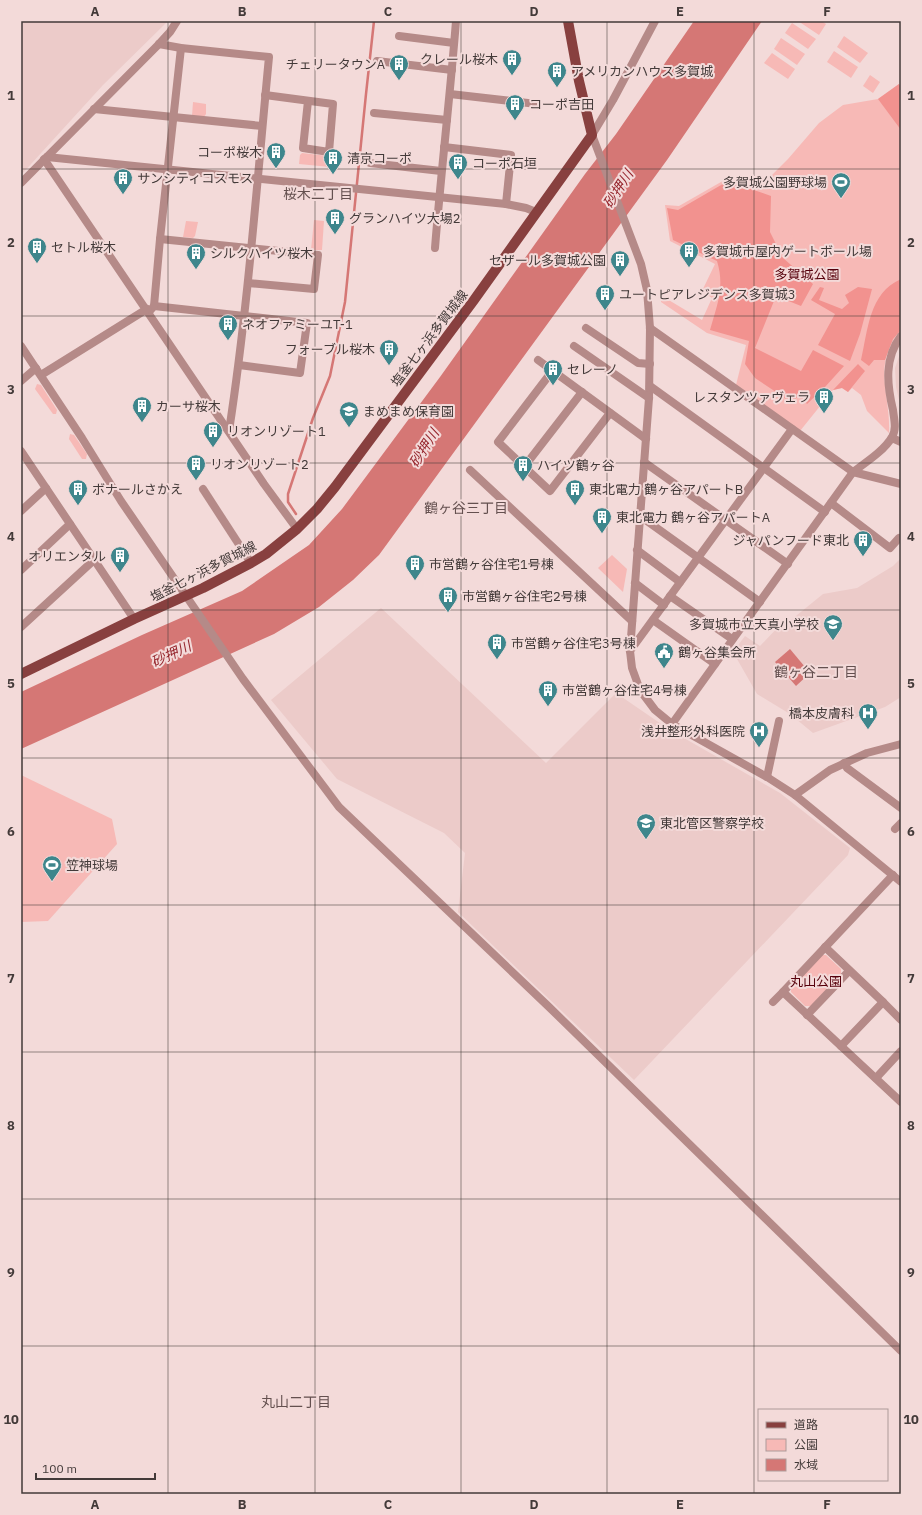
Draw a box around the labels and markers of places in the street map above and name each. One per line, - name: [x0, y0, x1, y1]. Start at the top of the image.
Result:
- building icon: クレール桜木: [501, 48, 523, 76]
- place label: クレール桜木: [420, 51, 498, 68]
- building icon: チェリータウンA: [388, 53, 410, 81]
- place label: チェリータウンA: [286, 56, 386, 73]
- building icon: アメリカンハウス多賀城: [546, 60, 568, 88]
- place label: アメリカンハウス多賀城: [571, 63, 713, 80]
- building icon: コーポ吉田: [504, 93, 526, 121]
- place label: コーポ吉田: [529, 96, 594, 113]
- building icon: コーポ桜木: [265, 141, 287, 169]
- place label: コーポ桜木: [197, 144, 262, 161]
- building icon: 清京コーポ: [322, 147, 344, 175]
- place label: 清京コーポ: [347, 150, 412, 167]
- building icon: コーポ石垣: [447, 152, 469, 180]
- place label: コーポ石垣: [472, 155, 537, 172]
- building icon: サンシティコスモス: [112, 167, 134, 195]
- place label: サンシティコスモス: [137, 170, 253, 187]
- sports icon: 多賀城公園野球場: [830, 171, 852, 199]
- place label: 多賀城公園野球場: [723, 174, 827, 191]
- building icon: グランハイツ大場2: [324, 207, 346, 235]
- place label: グランハイツ大場2: [349, 210, 461, 227]
- building icon: セトル桜木: [26, 236, 48, 264]
- place label: セトル桜木: [51, 239, 116, 256]
- building icon: 多賀城市屋内ゲートボール場: [678, 240, 700, 268]
- building icon: シルクハイツ桜木: [185, 242, 207, 270]
- place label: 多賀城市屋内ゲートボール場: [703, 243, 872, 260]
- place label: シルクハイツ桜木: [210, 245, 313, 262]
- building icon: セザール多賀城公園: [609, 249, 631, 277]
- place label: セザール多賀城公園: [489, 252, 606, 269]
- building icon: ユートピアレジデンス多賀城3: [594, 283, 616, 311]
- place label: ユートピアレジデンス多賀城3: [619, 286, 796, 303]
- building icon: ネオファミーユT-1: [217, 313, 239, 341]
- place label: ネオファミーユT-1: [242, 316, 353, 333]
- building icon: フォーブル桜木: [378, 338, 400, 366]
- place label: フォーブル桜木: [285, 341, 375, 358]
- building icon: セレーノ: [542, 358, 564, 386]
- place label: セレーノ: [567, 361, 618, 378]
- building icon: レスタンツァヴェラ: [813, 386, 835, 414]
- place label: レスタンツァヴェラ: [693, 389, 810, 406]
- building icon: カーサ桜木: [131, 395, 153, 423]
- place label: カーサ桜木: [156, 398, 221, 415]
- school or university icon: まめまめ保育園: [338, 400, 360, 428]
- place label: まめまめ保育園: [363, 403, 454, 420]
- building icon: リオンリゾート1: [202, 420, 224, 448]
- place label: リオンリゾート1: [227, 423, 326, 440]
- building icon: リオンリゾート2: [185, 453, 207, 481]
- building icon: ハイツ鶴ヶ谷: [512, 454, 534, 482]
- place label: リオンリゾート2: [210, 456, 309, 473]
- place label: ハイツ鶴ヶ谷: [537, 457, 615, 474]
- building icon: ボナールさかえ: [67, 478, 89, 506]
- building icon: 東北電力 鶴ヶ谷アパートB: [564, 478, 586, 506]
- place label: ボナールさかえ: [92, 481, 183, 498]
- place label: 東北電力 鶴ヶ谷アパートB: [589, 481, 743, 498]
- building icon: 東北電力 鶴ヶ谷アパートA: [591, 506, 613, 534]
- place label: 東北電力 鶴ヶ谷アパートA: [616, 509, 771, 526]
- building icon: ジャパンフード東北: [852, 529, 874, 557]
- place label: ジャパンフード東北: [732, 532, 849, 549]
- building icon: オリエンタル: [109, 545, 131, 573]
- place label: オリエンタル: [28, 548, 106, 565]
- building icon: 市営鶴ヶ谷住宅1号棟: [404, 553, 426, 581]
- place label: 市営鶴ヶ谷住宅1号棟: [429, 556, 554, 573]
- building icon: 市営鶴ヶ谷住宅2号棟: [437, 585, 459, 613]
- place label: 市営鶴ヶ谷住宅2号棟: [462, 588, 587, 605]
- school or university icon: 多賀城市立天真小学校: [822, 613, 844, 641]
- place label: 多賀城市立天真小学校: [689, 616, 819, 633]
- building icon: 市営鶴ヶ谷住宅3号棟: [486, 632, 508, 660]
- place label: 市営鶴ヶ谷住宅3号棟: [511, 635, 636, 652]
- public building icon: 鶴ヶ谷集会所: [653, 641, 675, 669]
- place label: 鶴ヶ谷集会所: [678, 644, 756, 661]
- building icon: 市営鶴ヶ谷住宅4号棟: [537, 679, 559, 707]
- place label: 市営鶴ヶ谷住宅4号棟: [562, 682, 687, 699]
- hospital icon: 橋本皮膚科: [857, 702, 879, 730]
- place label: 橋本皮膚科: [789, 705, 854, 722]
- hospital icon: 浅井整形外科医院: [748, 720, 770, 748]
- place label: 浅井整形外科医院: [641, 723, 745, 740]
- school or university icon: 東北管区警察学校: [635, 812, 657, 840]
- place label: 東北管区警察学校: [660, 815, 764, 832]
- sports icon: 笠神球場: [41, 854, 63, 882]
- place label: 笠神球場: [66, 857, 118, 874]

